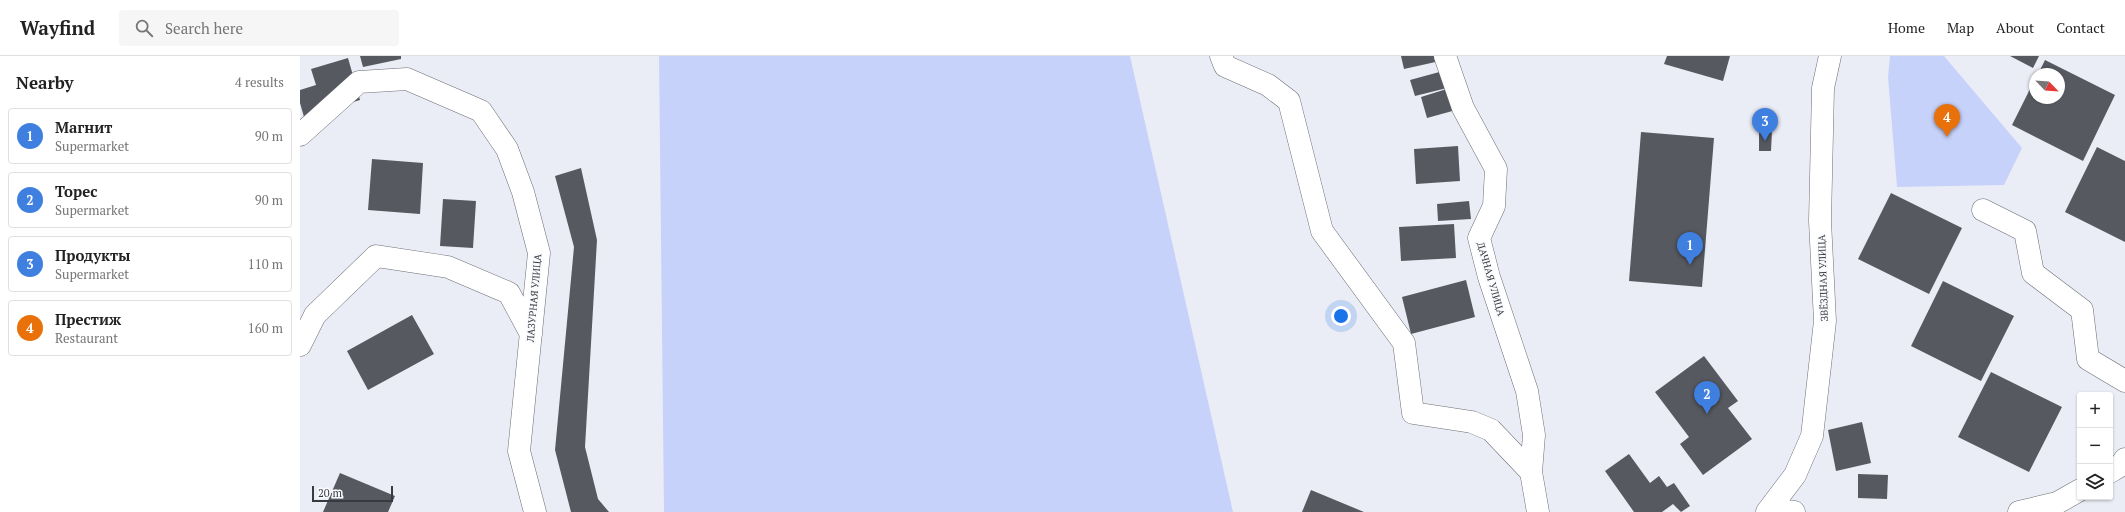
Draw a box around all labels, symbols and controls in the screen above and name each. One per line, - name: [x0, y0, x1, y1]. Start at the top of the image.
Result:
- search box: [119, 10, 399, 46]
- text: Wayfind: [20, 15, 95, 40]
- icon: search: [133, 17, 155, 39]
- text: Search here: [165, 18, 243, 38]
- text: Home: [1888, 18, 1925, 37]
- text: Map: [1947, 18, 1974, 37]
- text: About: [1996, 18, 2034, 37]
- text: Contact: [2056, 18, 2105, 37]
- north arrow: [2029, 68, 2065, 104]
- text: Nearby: [16, 71, 74, 94]
- text: 4 results: [235, 73, 284, 91]
- pin: 4: [1934, 104, 1960, 137]
- pin: 3: [1752, 108, 1778, 141]
- text: Магнит: [55, 117, 112, 137]
- text: 1: [26, 127, 34, 145]
- text: 90 m: [255, 127, 283, 145]
- text: Supermarket: [55, 137, 129, 155]
- text: Торес: [55, 181, 97, 201]
- text: 2: [26, 191, 34, 209]
- text: 90 m: [255, 191, 283, 209]
- text: Supermarket: [55, 201, 129, 219]
- pin: 1: [1677, 232, 1703, 265]
- street label: ЗВЁЗДНАЯ УЛИЦА: [1815, 234, 1831, 322]
- street label: ДАЧНАЯ УЛИЦА: [1474, 241, 1508, 318]
- text: Продукты: [55, 245, 131, 265]
- street label: ЛАЗУРНАЯ УЛИЦА: [524, 253, 544, 344]
- text: 3: [26, 255, 34, 273]
- text: 110 m: [248, 255, 283, 273]
- text: Supermarket: [55, 265, 129, 283]
- your location: [1331, 306, 1351, 326]
- text: Престиж: [55, 309, 121, 329]
- text: 4: [26, 319, 34, 337]
- text: 160 m: [248, 319, 283, 337]
- text: Restaurant: [55, 329, 118, 347]
- pin: 2: [1694, 381, 1720, 414]
- map controls: [2077, 392, 2113, 500]
- button: +: [2077, 392, 2113, 428]
- button: −: [2077, 428, 2113, 464]
- button: layers: [2077, 464, 2113, 500]
- scale bar: [312, 484, 393, 503]
- text: 20 m: [318, 486, 342, 500]

